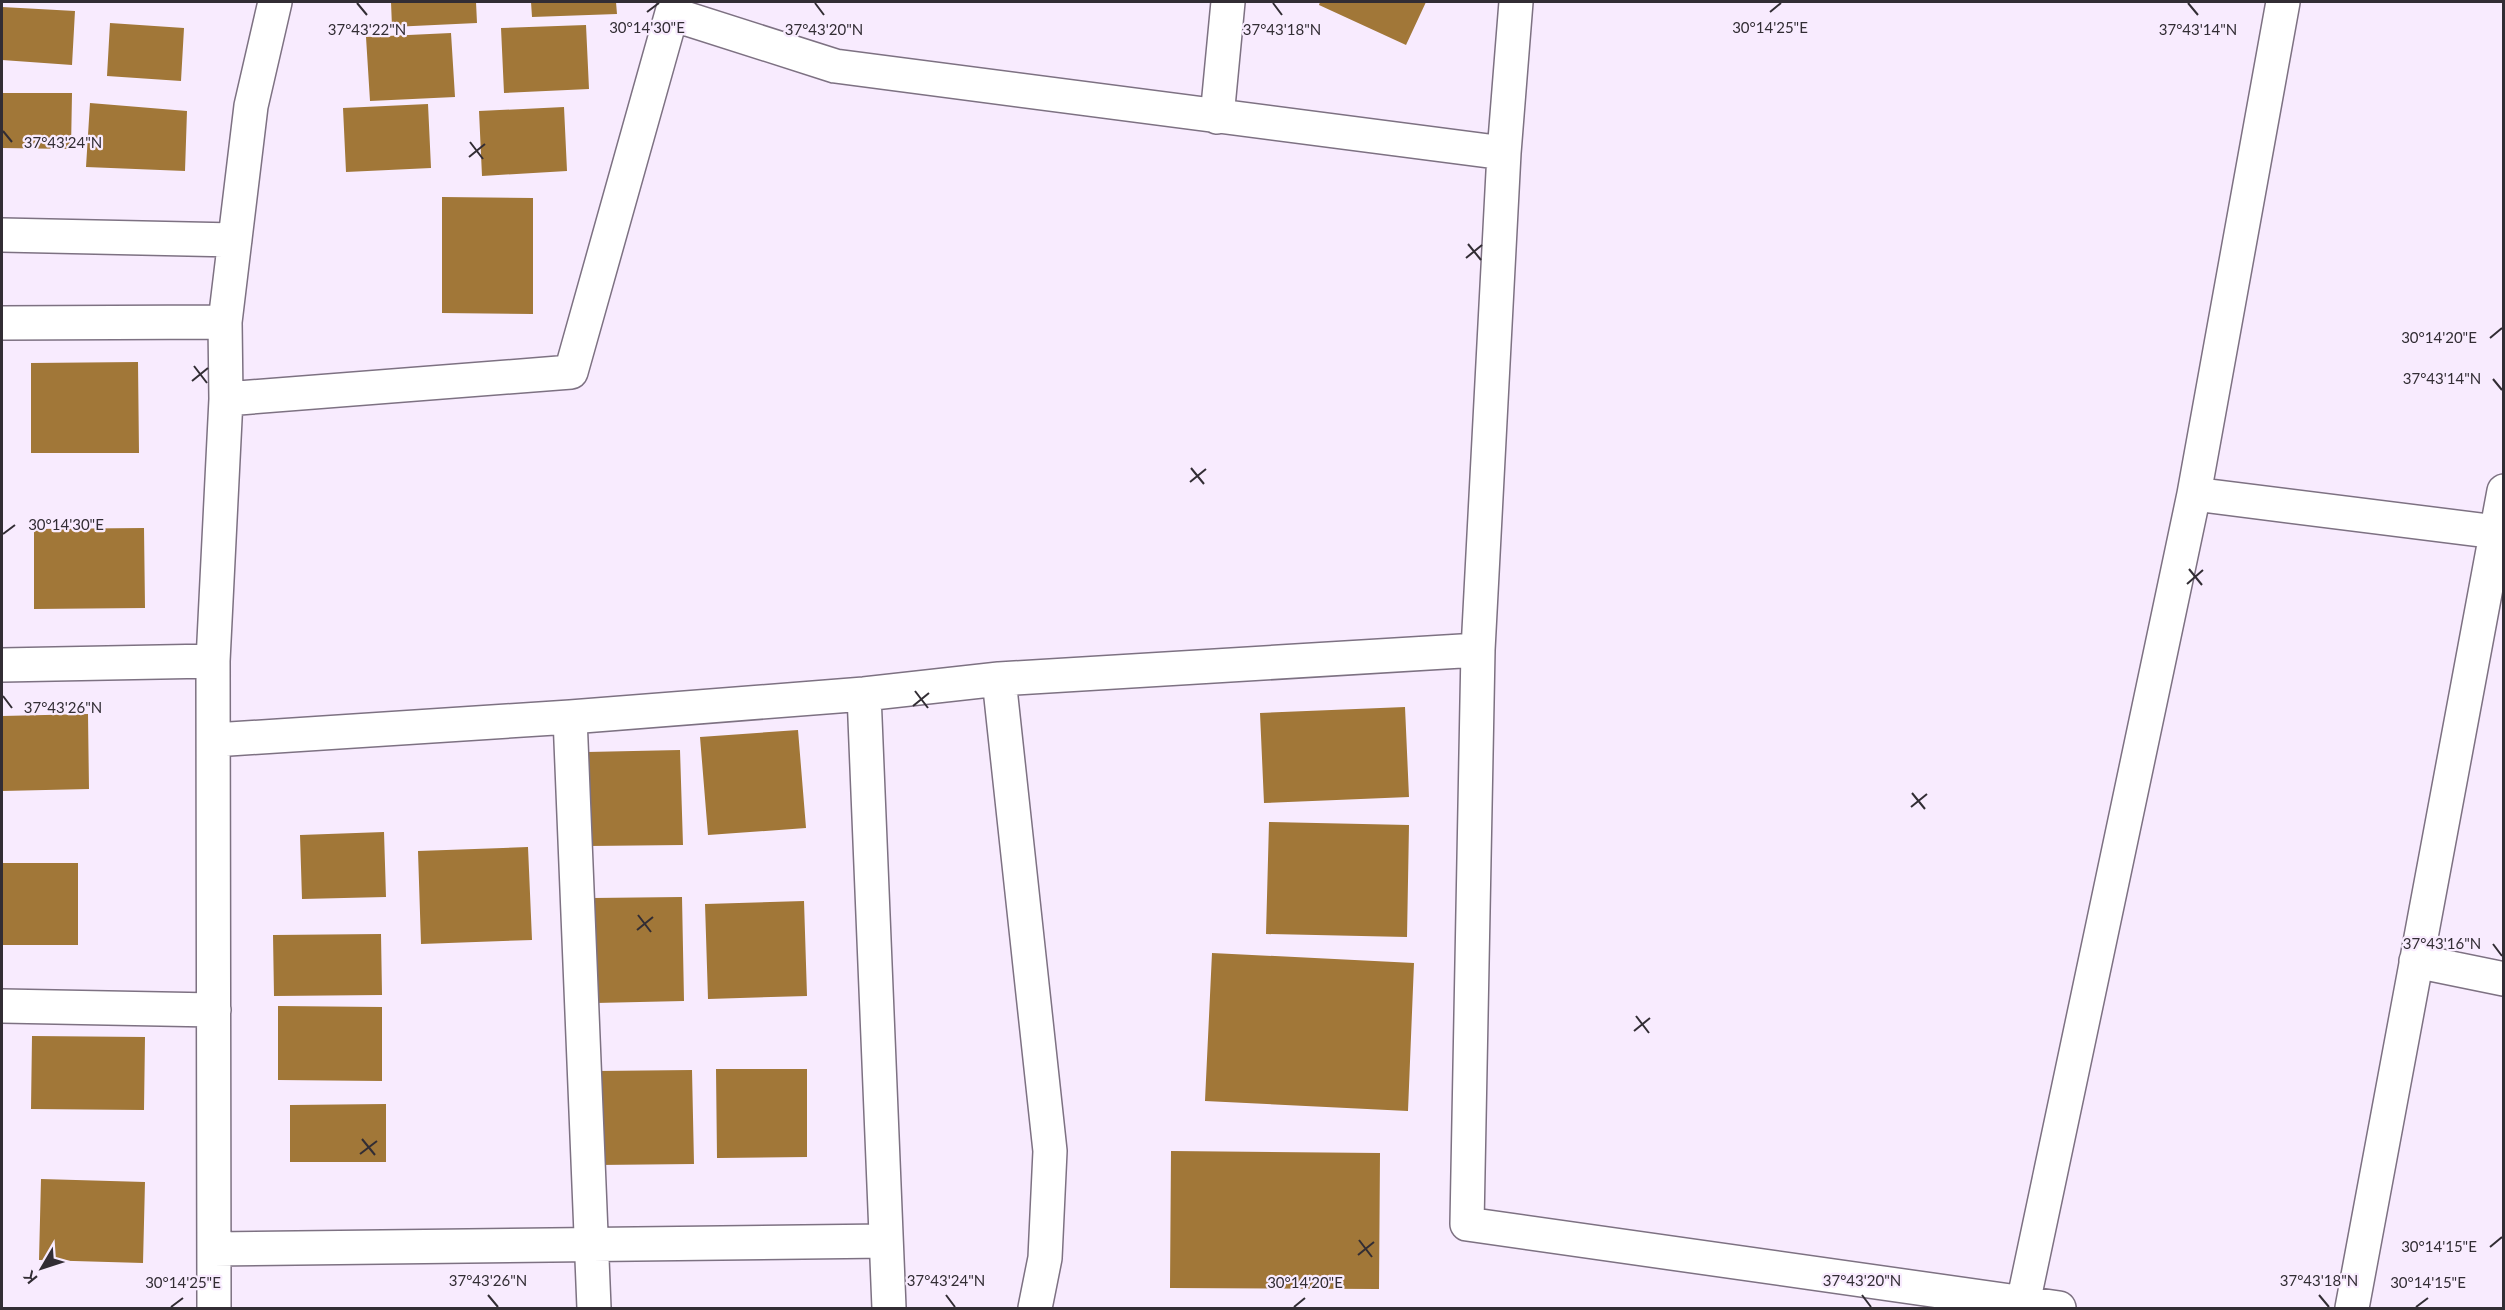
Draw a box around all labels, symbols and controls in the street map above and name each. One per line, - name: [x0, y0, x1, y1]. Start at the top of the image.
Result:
- text: 30°14'30"E: [609, 18, 685, 36]
- text: 30°14'25"E: [1732, 18, 1808, 36]
- text: 37°43'22"N: [328, 20, 406, 38]
- text: 37°43'20"N: [785, 20, 863, 38]
- text: 37°43'18"N: [1243, 20, 1321, 38]
- text: 37°43'14"N: [2159, 20, 2237, 38]
- text: 37°43'24"N: [24, 133, 102, 151]
- text: 30°14'20"E: [2401, 328, 2477, 346]
- text: 37°43'14"N: [2403, 369, 2481, 387]
- text: 30°14'30"E: [28, 515, 104, 533]
- text: 37°43'26"N: [24, 698, 102, 716]
- text: 37°43'16"N: [2403, 934, 2481, 952]
- text: 30°14'15"E: [2401, 1237, 2477, 1255]
- north arrow: [12, 1238, 72, 1298]
- text: K: [18, 1267, 41, 1288]
- text: 37°43'26"N: [449, 1271, 527, 1289]
- text: 37°43'24"N: [907, 1271, 985, 1289]
- text: 37°43'20"N: [1823, 1271, 1901, 1289]
- text: 37°43'18"N: [2280, 1271, 2358, 1289]
- text: 30°14'25"E: [145, 1273, 221, 1291]
- text: 30°14'20"E: [1267, 1273, 1343, 1291]
- text: 30°14'15"E: [2390, 1273, 2466, 1291]

